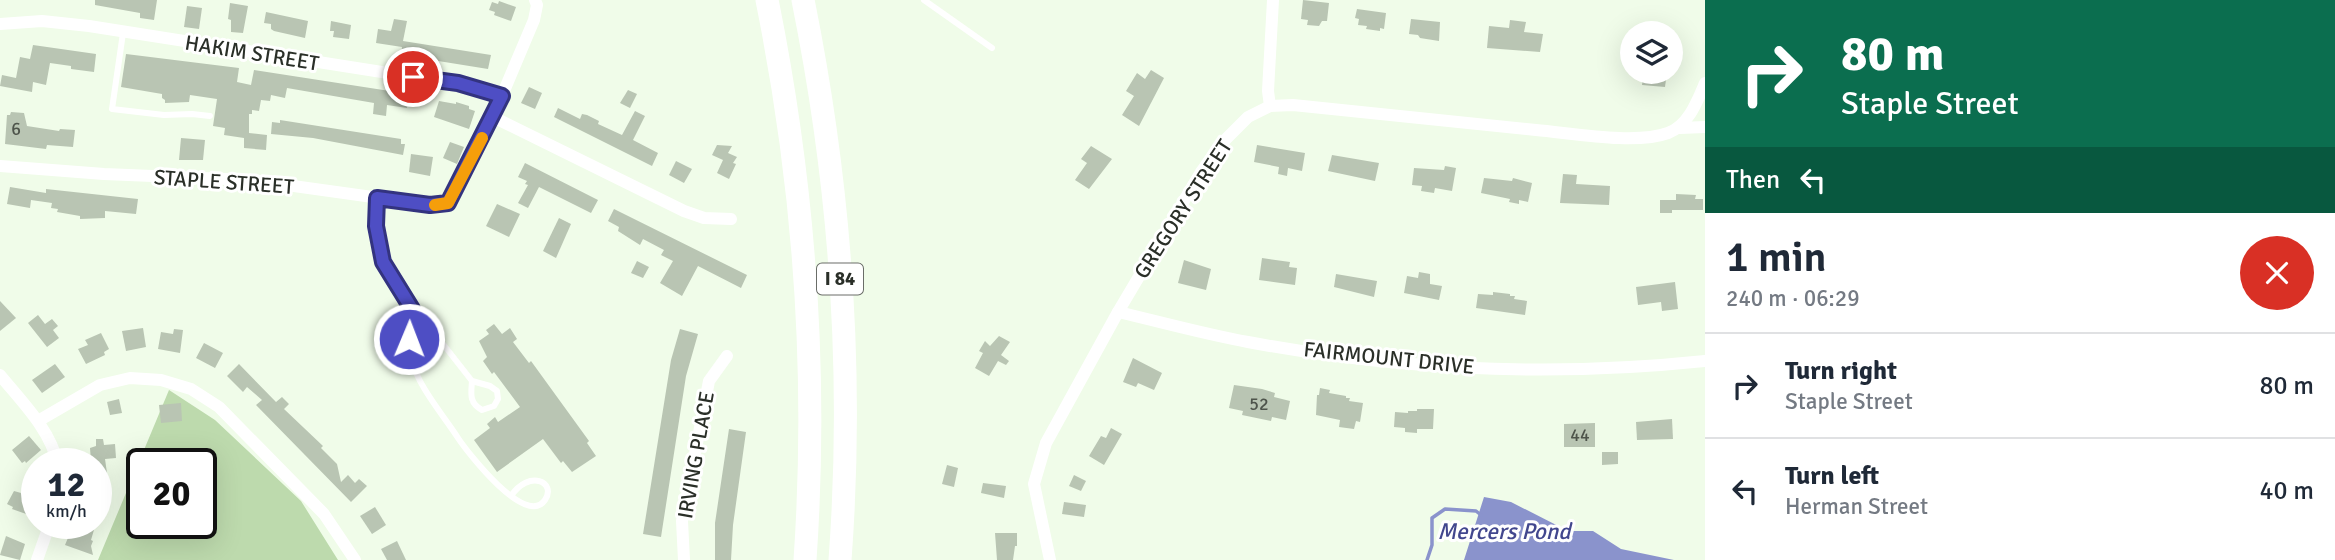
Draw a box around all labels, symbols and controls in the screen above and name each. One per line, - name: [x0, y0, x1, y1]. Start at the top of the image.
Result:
- map controls: [1620, 21, 1683, 84]
- button: layers: [1620, 21, 1683, 84]
- text: 80 m: [1841, 24, 1944, 84]
- icon: right: [1726, 28, 1817, 119]
- street label: HAKIM STREET: [183, 30, 322, 77]
- pin: [383, 47, 443, 107]
- icon: arrive: [394, 58, 432, 96]
- text: Staple Street: [1841, 84, 2019, 123]
- house number: 6: [11, 118, 21, 140]
- street label: GREGORY STREET: [1128, 134, 1238, 283]
- icon: left: [1794, 161, 1832, 199]
- street label: STAPLE STREET: [153, 164, 296, 200]
- text: Then: [1726, 164, 1780, 196]
- text: 1 min: [1726, 232, 1827, 283]
- button: close: [2240, 236, 2314, 310]
- road number: I 84: [817, 264, 863, 294]
- text: 240 m · 06:29: [1726, 284, 1860, 313]
- position arrow: [372, 302, 446, 376]
- street label: FAIRMOUNT DRIVE: [1302, 336, 1476, 380]
- text: Turn right: [1785, 355, 1897, 387]
- icon: right: [1726, 367, 1764, 405]
- text: 80 m: [2259, 370, 2314, 402]
- text: Staple Street: [1785, 387, 1913, 416]
- street label: IRVING PLACE: [672, 389, 720, 521]
- house number: 52: [1249, 393, 1269, 415]
- house number: 44: [1570, 424, 1590, 446]
- speed limit sign: 20: [126, 448, 217, 539]
- text: Turn left: [1785, 460, 1879, 492]
- text: 12: [48, 463, 85, 506]
- icon: left: [1726, 472, 1764, 510]
- text: 40 m: [2259, 475, 2314, 507]
- text: Herman Street: [1785, 492, 1928, 521]
- text: km/h: [46, 500, 87, 522]
- water label: Mercers Pond: [1437, 517, 1573, 546]

